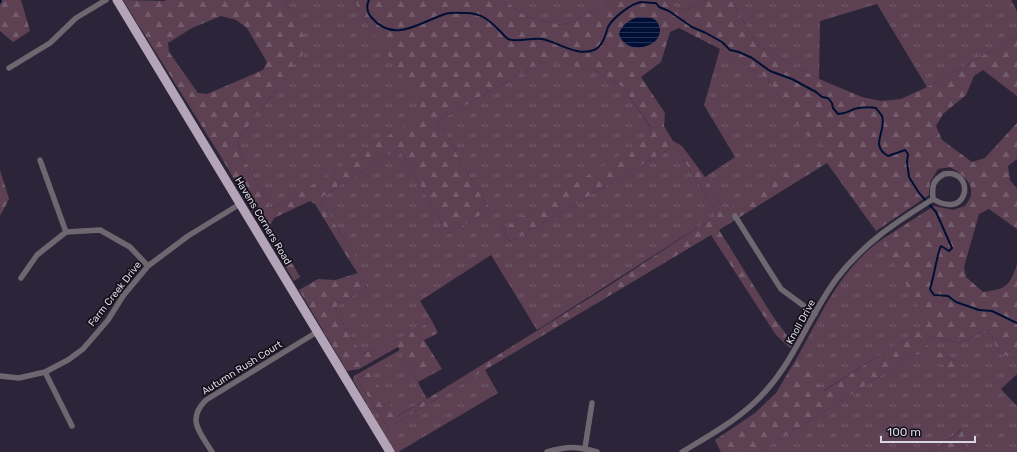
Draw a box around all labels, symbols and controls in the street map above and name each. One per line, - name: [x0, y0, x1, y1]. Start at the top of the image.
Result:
- street label: Havens Corners Road: [232, 175, 294, 267]
- street label: Farm Creek Drive: [86, 259, 144, 329]
- street label: Knoll Drive: [784, 297, 818, 346]
- street label: Autumn Rush Court: [200, 338, 284, 398]
- scale bar: [881, 418, 975, 444]
- text: 100 m: [887, 425, 921, 439]

